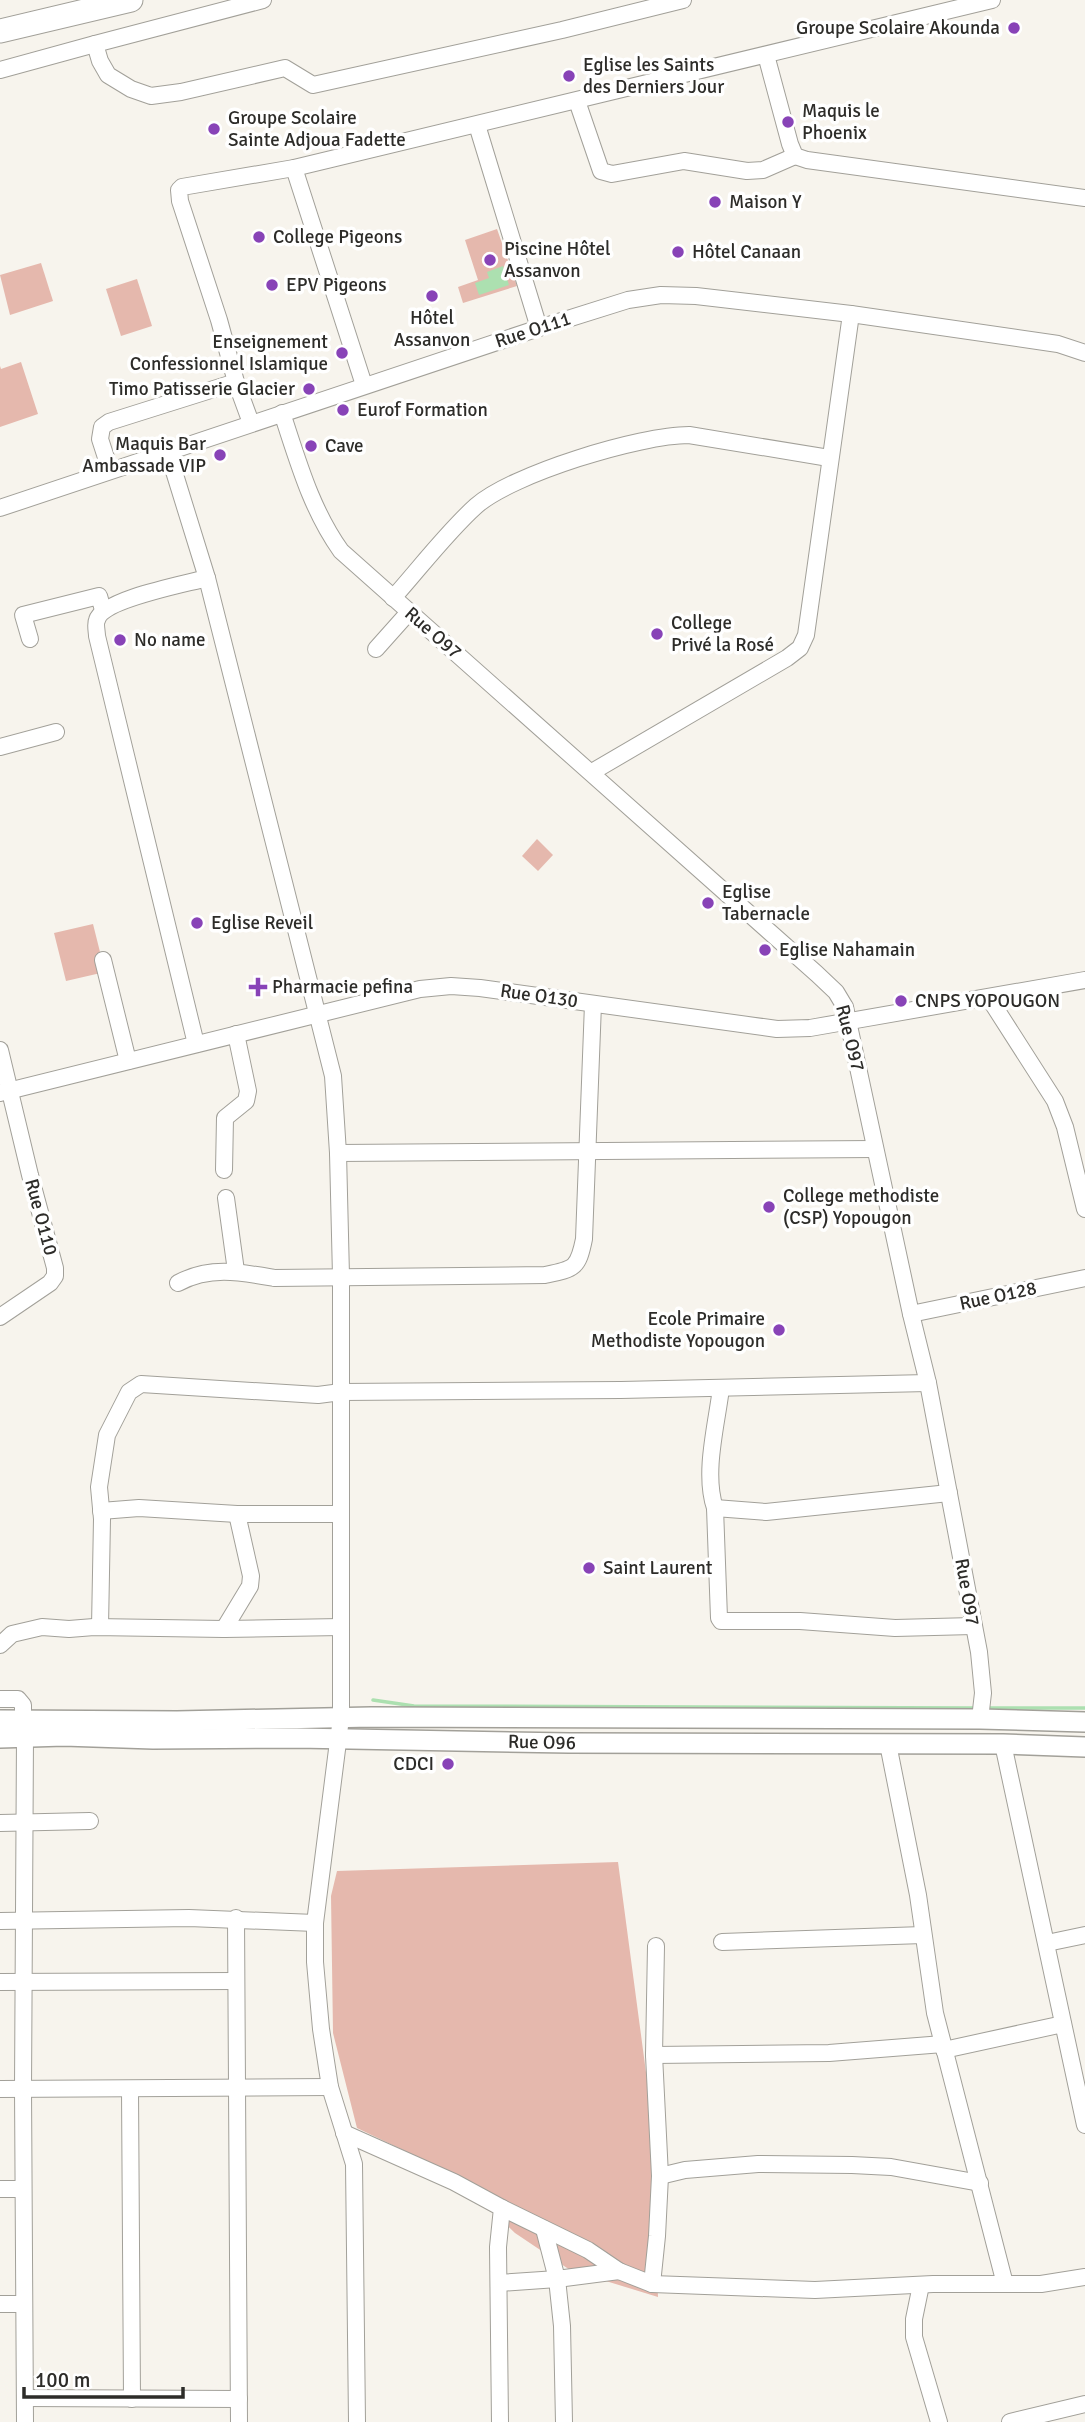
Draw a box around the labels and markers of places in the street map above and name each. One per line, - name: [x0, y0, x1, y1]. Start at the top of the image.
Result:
- place label: Groupe Scolaire Akounda: [796, 16, 1000, 40]
- marker: Groupe Scolaire Akounda: [1006, 20, 1022, 36]
- place label: Eglise les Saints des Derniers Jour: [583, 53, 724, 99]
- marker: Eglise les Saints des Derniers Jour: [561, 68, 577, 84]
- place label: Maquis le Phoenix: [802, 99, 880, 145]
- place label: Groupe Scolaire Sainte Adjoua Fadette: [228, 106, 406, 152]
- marker: Maquis le Phoenix: [780, 114, 796, 130]
- marker: Groupe Scolaire Sainte Adjoua Fadette: [206, 121, 222, 137]
- place label: Maison Y: [729, 190, 802, 214]
- marker: Maison Y: [707, 194, 723, 210]
- place label: College Pigeons: [273, 225, 402, 249]
- marker: College Pigeons: [251, 229, 267, 245]
- place label: Piscine Hôtel Assanvon: [504, 237, 611, 283]
- place label: Hôtel Canaan: [692, 240, 801, 264]
- marker: Hôtel Canaan: [670, 244, 686, 260]
- marker: Piscine Hôtel Assanvon: [482, 252, 498, 268]
- place label: EPV Pigeons: [286, 273, 387, 297]
- marker: EPV Pigeons: [264, 277, 280, 293]
- marker: Hôtel Assanvon: [424, 288, 440, 304]
- place label: Hôtel Assanvon: [394, 306, 470, 352]
- place label: Enseignement Confessionnel Islamique: [130, 330, 328, 376]
- marker: Enseignement Confessionnel Islamique: [334, 345, 350, 361]
- place label: Timo Patisserie Glacier: [109, 377, 295, 401]
- marker: Timo Patisserie Glacier: [301, 381, 317, 397]
- place label: Eurof Formation: [357, 398, 488, 422]
- marker: Eurof Formation: [335, 402, 351, 418]
- place label: Maquis Bar Ambassade VIP: [82, 432, 206, 478]
- place label: Cave: [325, 434, 364, 458]
- marker: Cave: [303, 438, 319, 454]
- marker: Maquis Bar Ambassade VIP: [212, 447, 228, 463]
- place label: College Privé la Rosé: [671, 611, 774, 657]
- marker: College Privé la Rosé: [649, 626, 665, 642]
- place label: No name: [134, 628, 206, 652]
- marker: No name: [112, 632, 128, 648]
- place label: Eglise Tabernacle: [722, 880, 810, 926]
- marker: Eglise Tabernacle: [700, 895, 716, 911]
- place label: Eglise Reveil: [211, 911, 313, 935]
- marker: Eglise Reveil: [189, 915, 205, 931]
- place label: Eglise Nahamain: [779, 938, 915, 962]
- marker: Eglise Nahamain: [757, 942, 773, 958]
- place label: Pharmacie pefina: [272, 975, 413, 999]
- marker: Pharmacie pefina: [250, 979, 266, 995]
- place label: CNPS YOPOUGON: [915, 989, 1060, 1013]
- marker: CNPS YOPOUGON: [893, 993, 909, 1009]
- place label: College methodiste (CSP) Yopougon: [783, 1184, 939, 1230]
- marker: College methodiste (CSP) Yopougon: [761, 1199, 777, 1215]
- place label: Ecole Primaire Methodiste Yopougon: [591, 1307, 765, 1353]
- marker: Ecole Primaire Methodiste Yopougon: [771, 1322, 787, 1338]
- place label: Saint Laurent: [603, 1556, 713, 1580]
- marker: Saint Laurent: [581, 1560, 597, 1576]
- place label: CDCI: [393, 1752, 434, 1776]
- marker: CDCI: [440, 1756, 456, 1772]

